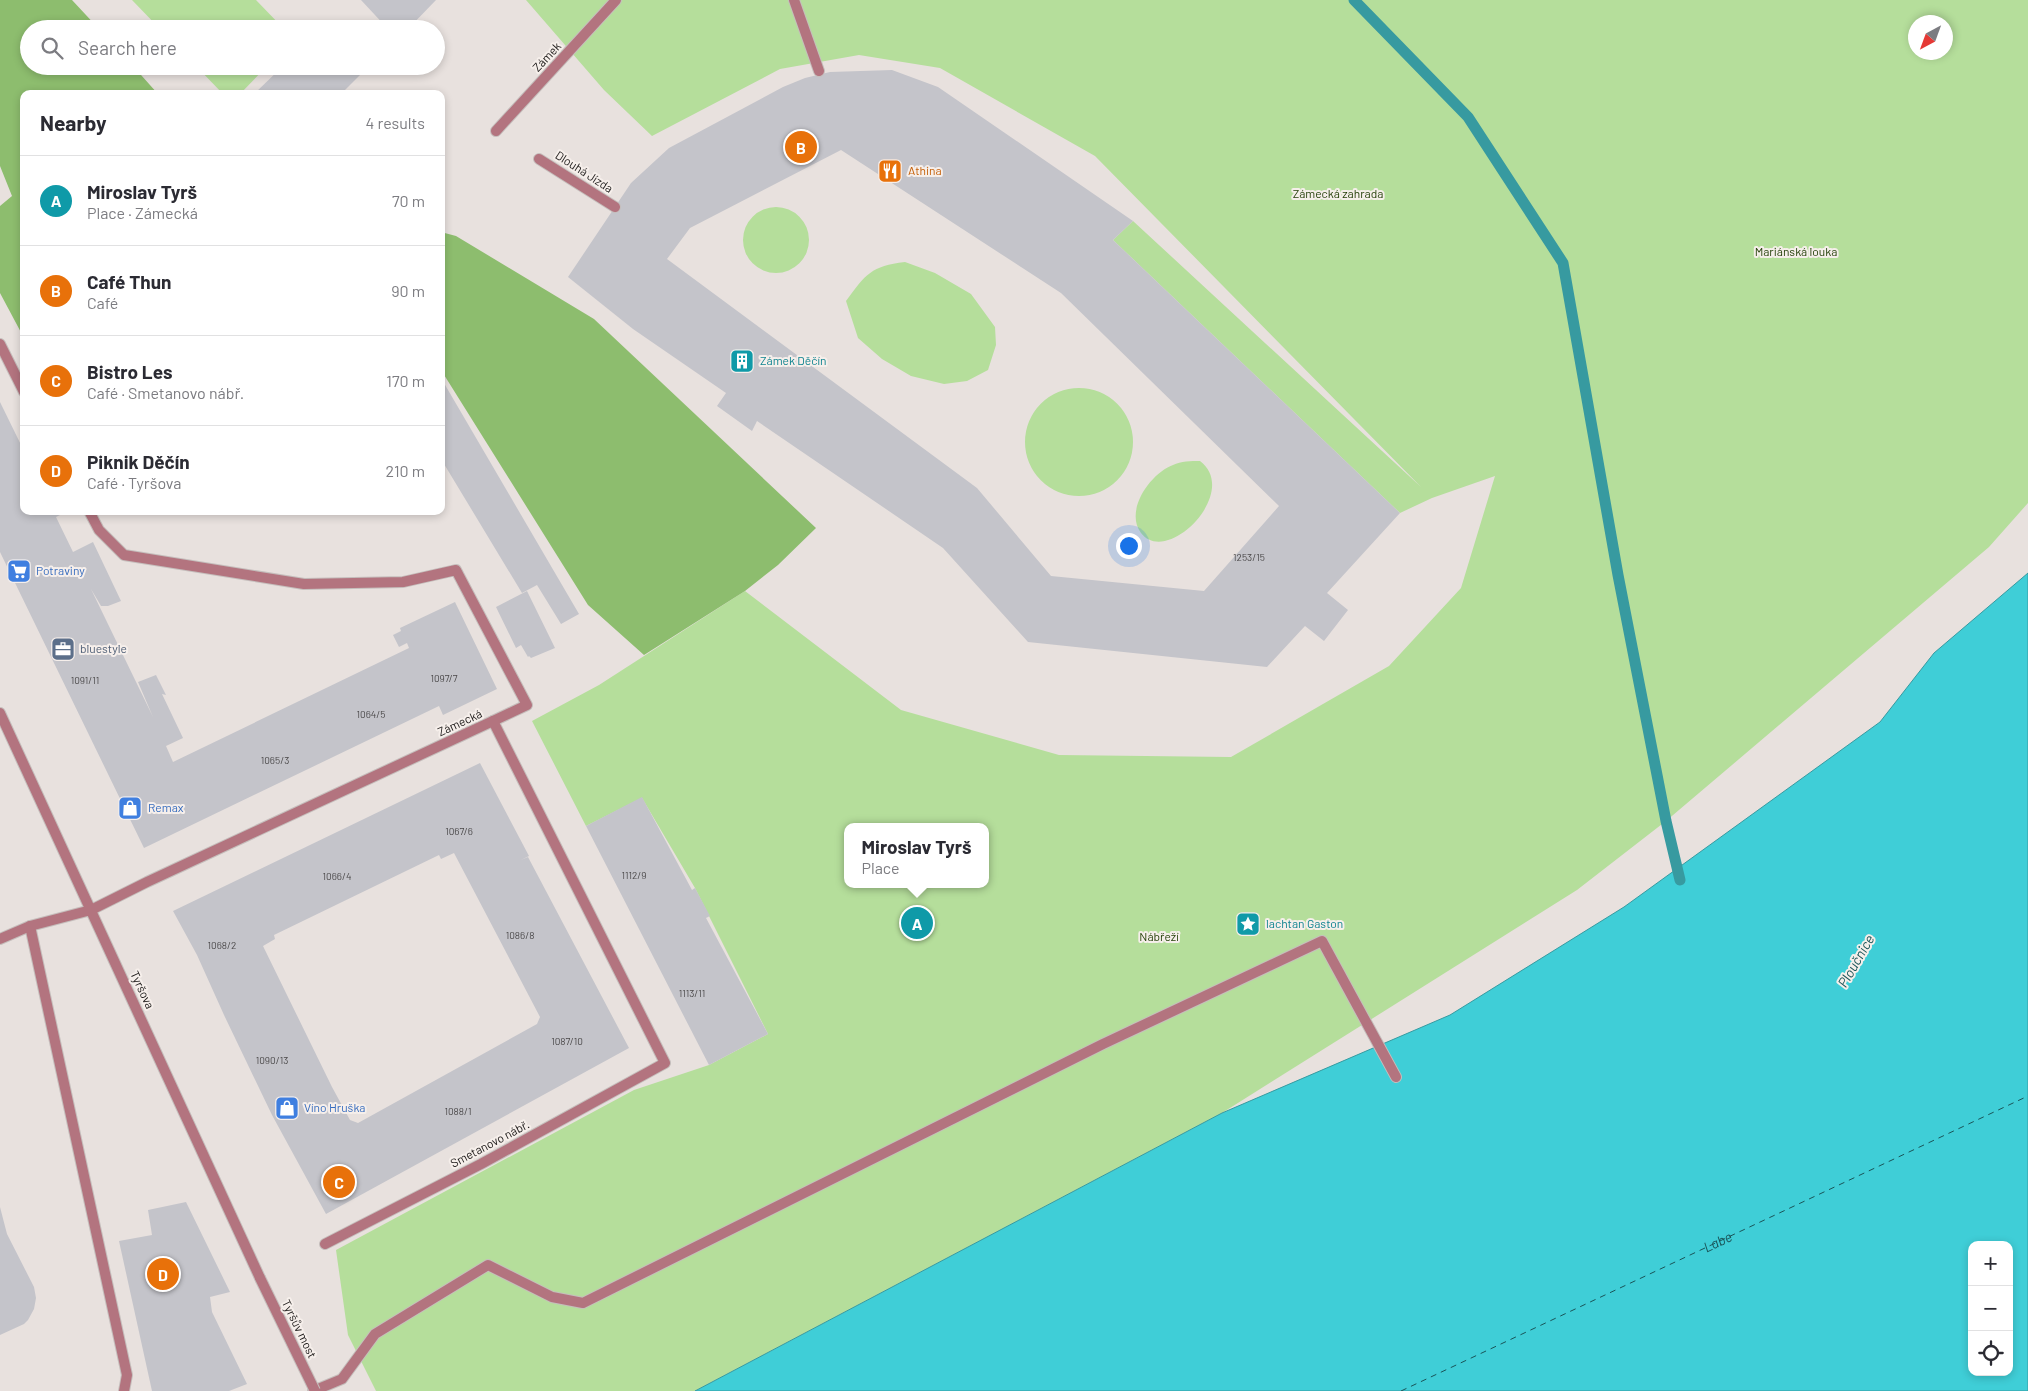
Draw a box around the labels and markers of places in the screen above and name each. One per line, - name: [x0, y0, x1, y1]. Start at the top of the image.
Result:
- pin: B: [785, 128, 817, 166]
- restaurant icon: Athina: [877, 158, 903, 184]
- place label: Athina: [908, 163, 942, 177]
- building icon: Zámek Děčín: [729, 348, 755, 374]
- place label: Zámek Děčín: [760, 353, 826, 367]
- supermarket icon: Potraviny: [6, 558, 32, 584]
- place label: Potraviny: [36, 563, 85, 577]
- office icon: bluestyle: [50, 636, 76, 662]
- place label: bluestyle: [80, 641, 127, 655]
- shop icon: Remax: [117, 795, 143, 821]
- place label: Remax: [148, 800, 184, 814]
- pin: A: [901, 904, 933, 942]
- place icon: lachtan Gaston: [1235, 911, 1261, 937]
- place label: lachtan Gaston: [1266, 916, 1343, 930]
- shop icon: Víno Hruška: [274, 1095, 300, 1121]
- place label: Víno Hruška: [304, 1100, 365, 1114]
- pin: C: [323, 1163, 355, 1201]
- pin: D: [147, 1255, 179, 1293]

